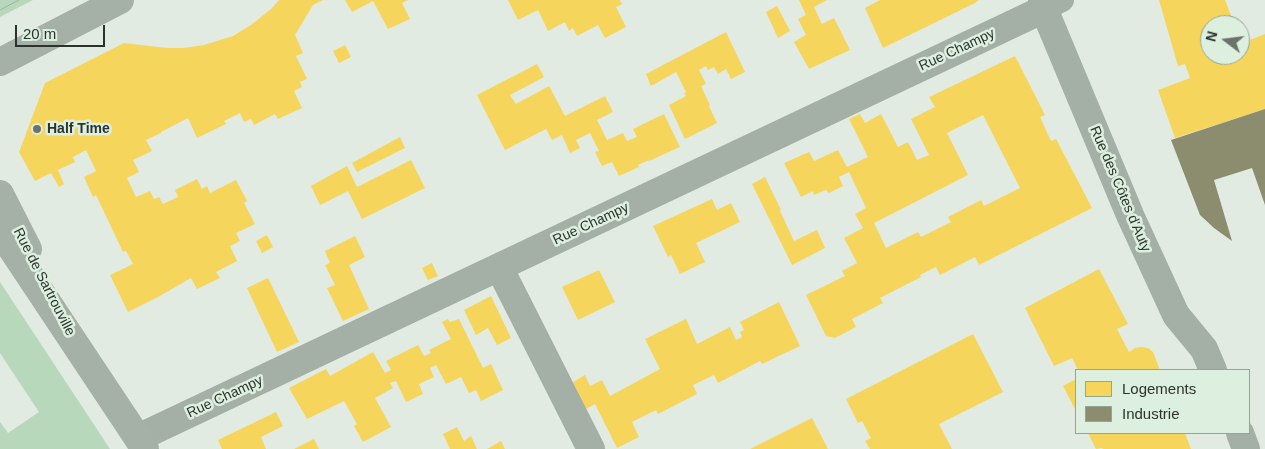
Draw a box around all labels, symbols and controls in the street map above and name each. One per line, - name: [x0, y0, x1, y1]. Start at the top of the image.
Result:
- scale bar: [18, 15, 108, 47]
- north arrow: [1200, 15, 1250, 65]
- text: 20 m: [23, 25, 56, 42]
- street label: Rue Champy: [916, 25, 998, 75]
- text: N: [1202, 29, 1221, 43]
- place label: Half Time: [47, 121, 110, 137]
- marker: Half Time: [31, 123, 43, 135]
- street label: Rue des Côtes d'Auty: [1086, 124, 1154, 254]
- street label: Rue Champy: [550, 199, 632, 249]
- street label: Rue de Sartrouville: [9, 225, 79, 339]
- legend: [1075, 369, 1250, 434]
- street label: Rue Champy: [184, 372, 266, 422]
- text: Logements: [1122, 380, 1196, 397]
- text: Industrie: [1122, 405, 1180, 422]

